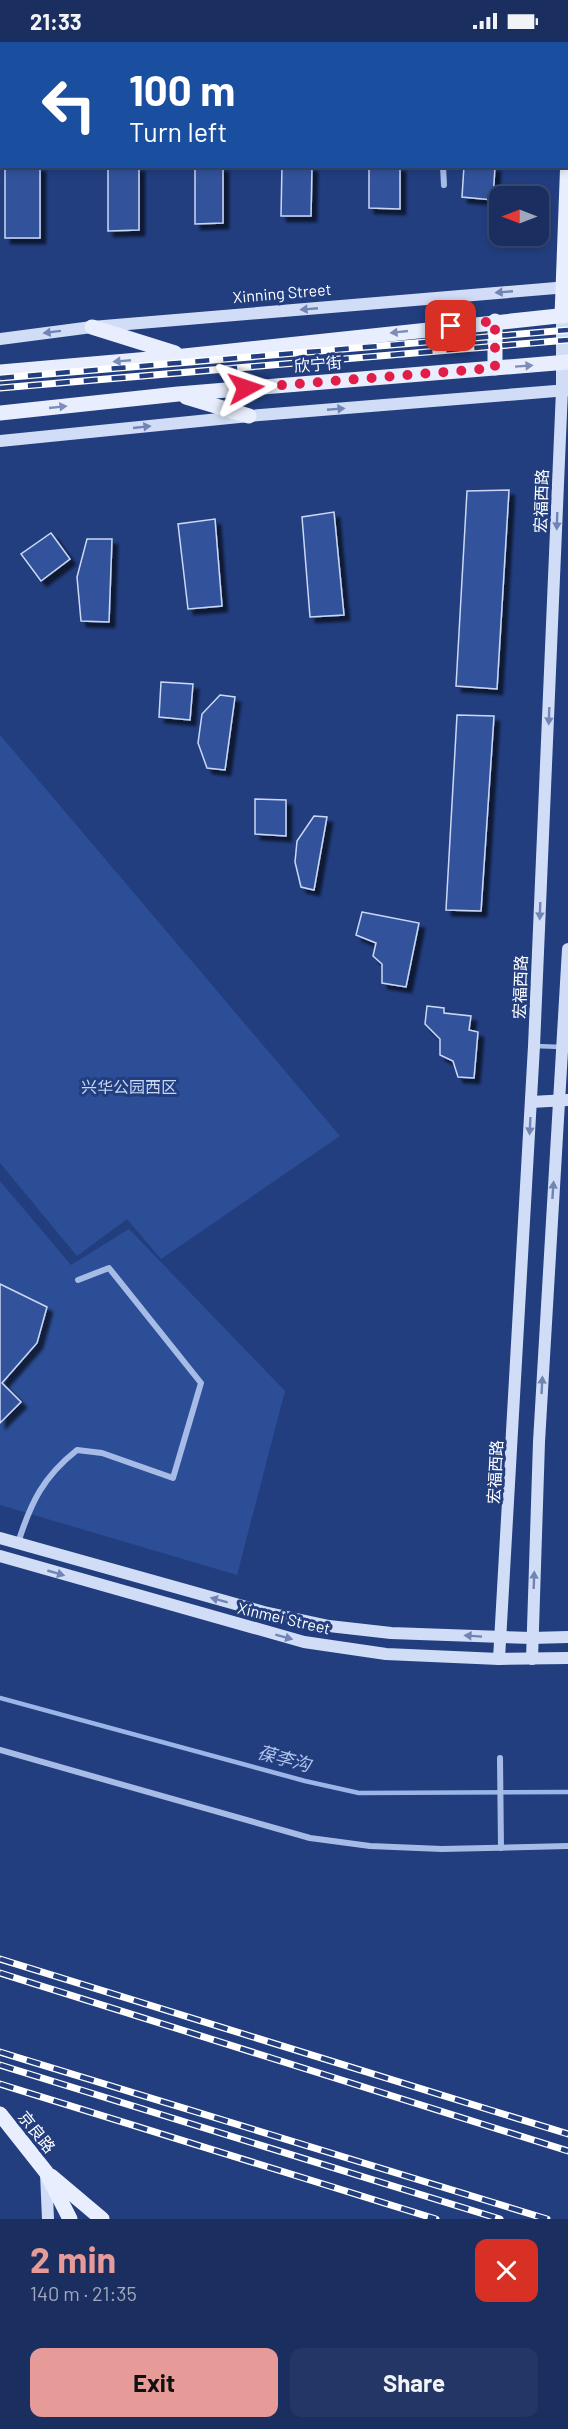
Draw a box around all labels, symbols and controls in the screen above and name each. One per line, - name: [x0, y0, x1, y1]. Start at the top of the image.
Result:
- text: 21:33: [30, 8, 82, 34]
- text: 100 m: [129, 64, 235, 114]
- icon: left: [30, 66, 108, 144]
- text: Turn left: [129, 115, 227, 147]
- north arrow: [489, 186, 549, 246]
- map controls: [489, 186, 549, 246]
- street label: Xinning Street: [232, 279, 332, 306]
- one-way arrow: [494, 287, 513, 297]
- pin: [425, 300, 476, 351]
- one-way arrow: [300, 304, 319, 314]
- icon: arrive: [434, 309, 467, 342]
- one-way arrow: [390, 327, 409, 337]
- one-way arrow: [43, 328, 62, 337]
- street label: 欣宁街: [293, 352, 343, 375]
- one-way arrow: [112, 356, 131, 366]
- position arrow: [214, 356, 278, 420]
- one-way arrow: [515, 361, 534, 371]
- one-way arrow: [49, 402, 68, 412]
- one-way arrow: [326, 404, 345, 414]
- one-way arrow: [132, 422, 151, 432]
- street label: 宏福西路: [530, 469, 551, 533]
- one-way arrow: [552, 511, 561, 530]
- one-way arrow: [544, 706, 553, 725]
- one-way arrow: [536, 901, 545, 920]
- street label: 宏福西路: [509, 955, 530, 1019]
- park label: 兴华公园西区: [81, 1077, 177, 1096]
- one-way arrow: [525, 1117, 535, 1136]
- one-way arrow: [549, 1181, 558, 1200]
- one-way arrow: [537, 1375, 546, 1394]
- street label: 宏福西路: [483, 1440, 506, 1504]
- one-way arrow: [47, 1569, 65, 1578]
- one-way arrow: [529, 1570, 538, 1589]
- one-way arrow: [209, 1594, 228, 1604]
- street label: Xinmei Street: [236, 1598, 332, 1637]
- one-way arrow: [463, 1631, 482, 1641]
- one-way arrow: [275, 1633, 293, 1642]
- water label: 葆李沟: [255, 1740, 315, 1776]
- street label: 京良路: [15, 2107, 60, 2156]
- text: 2 min: [30, 2237, 116, 2280]
- button: close: [475, 2239, 538, 2302]
- text: 140 m · 21:35: [30, 2281, 137, 2305]
- button: Exit: [30, 2348, 278, 2417]
- button: Share: [290, 2348, 538, 2417]

